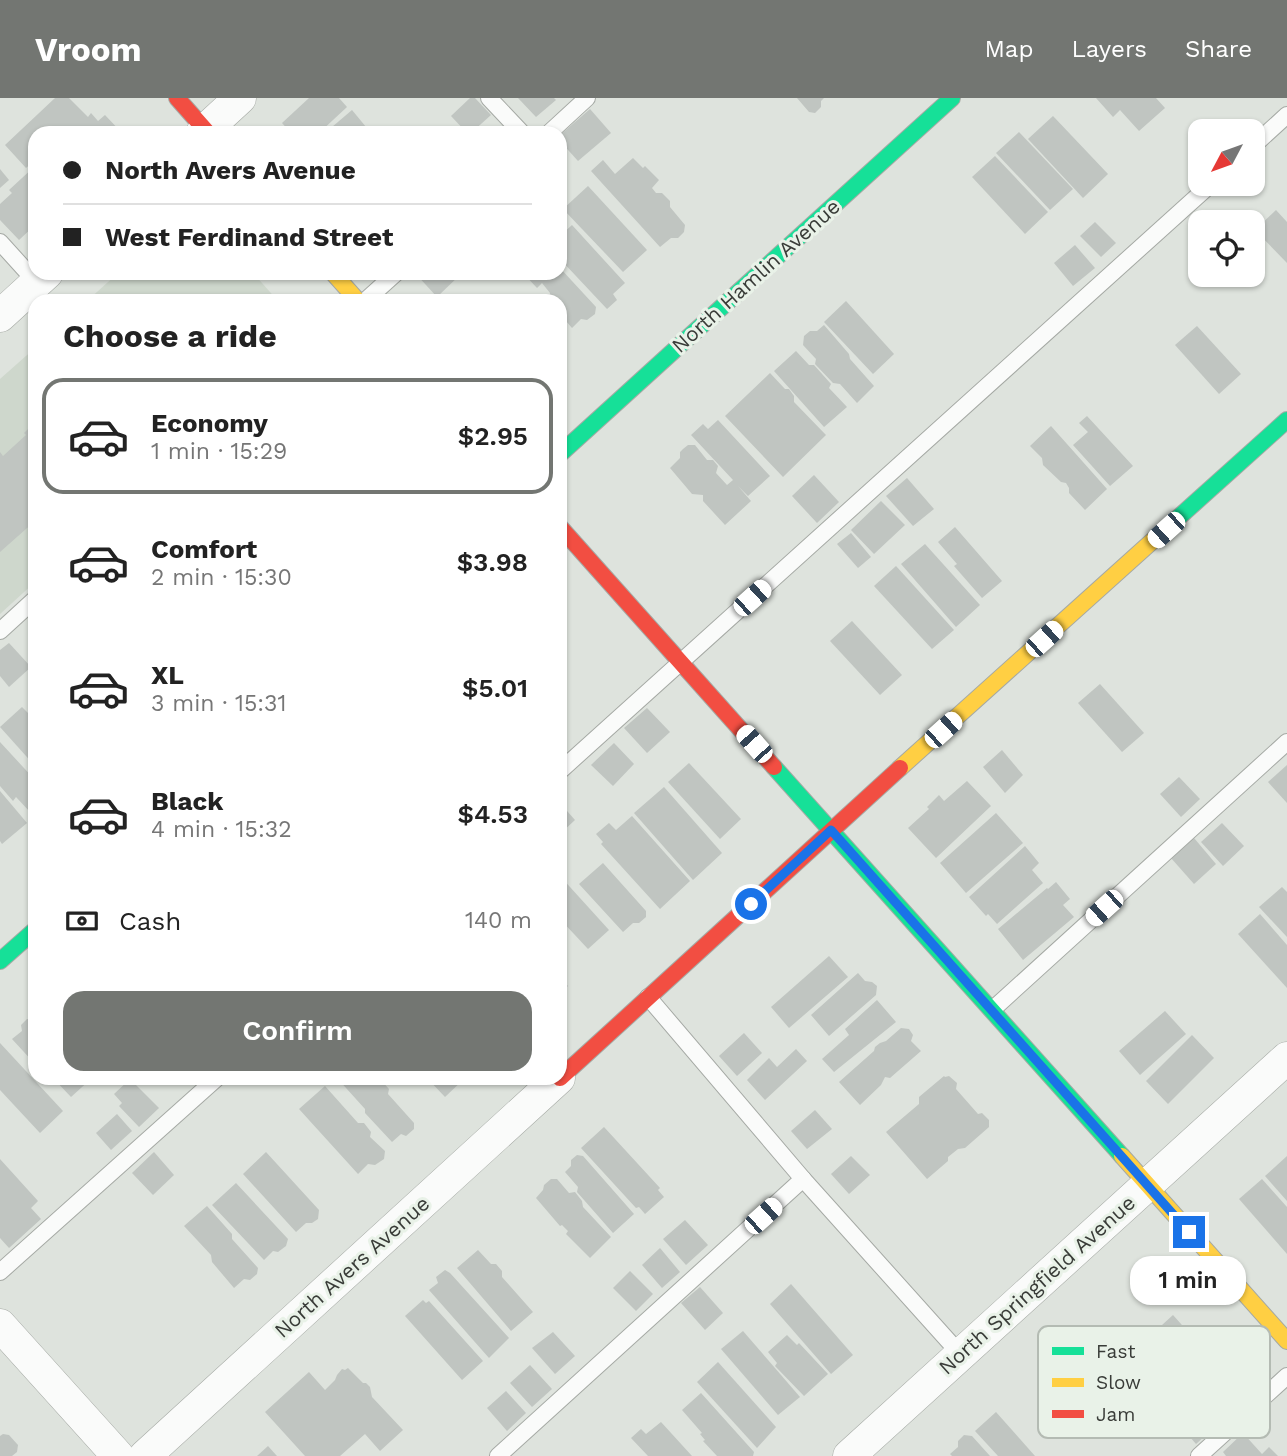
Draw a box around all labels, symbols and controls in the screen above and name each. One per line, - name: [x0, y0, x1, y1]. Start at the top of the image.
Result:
- text: Vroom: [35, 30, 142, 69]
- text: Map: [985, 35, 1033, 63]
- text: Layers: [1071, 35, 1147, 63]
- text: Share: [1185, 35, 1252, 63]
- north arrow: [1188, 119, 1265, 196]
- map controls: [1188, 119, 1265, 287]
- text: North Avers Avenue: [105, 155, 356, 185]
- street label: North Hamlin Avenue: [666, 194, 845, 358]
- button: locate: [1188, 210, 1265, 287]
- text: West Ferdinand Street: [105, 222, 393, 252]
- text: Choose a ride: [63, 317, 277, 355]
- icon: car: [67, 405, 130, 468]
- text: Economy: [151, 408, 268, 438]
- text: $2.95: [458, 421, 528, 451]
- text: 1 min · 15:29: [151, 438, 287, 465]
- car: [1144, 508, 1189, 552]
- icon: car: [67, 531, 130, 594]
- text: Comfort: [151, 534, 257, 564]
- text: $3.98: [457, 547, 528, 577]
- text: 2 min · 15:30: [151, 564, 292, 591]
- car: [730, 576, 775, 620]
- car: [1022, 617, 1067, 661]
- icon: car: [67, 657, 130, 720]
- text: XL: [151, 660, 184, 690]
- text: $5.01: [462, 673, 528, 703]
- text: 3 min · 15:31: [151, 690, 287, 717]
- car: [921, 708, 966, 752]
- car: [733, 721, 776, 767]
- icon: car: [67, 783, 130, 846]
- text: Black: [151, 786, 223, 816]
- text: $4.53: [457, 799, 528, 829]
- text: 4 min · 15:32: [151, 816, 292, 843]
- car: [1082, 886, 1127, 930]
- route start: [735, 888, 767, 920]
- icon: cash: [63, 902, 101, 940]
- text: Cash: [119, 906, 181, 936]
- text: 140 m: [465, 907, 532, 934]
- button: Confirm: [63, 991, 532, 1071]
- street label: North Avers Avenue: [269, 1190, 434, 1343]
- street label: North Springfield Avenue: [933, 1190, 1140, 1379]
- car: [741, 1194, 786, 1238]
- route end: [1173, 1216, 1205, 1248]
- callout: 1 min: [1131, 1256, 1247, 1306]
- text: 1 min: [1158, 1267, 1218, 1294]
- legend: [1038, 1326, 1270, 1438]
- text: Fast: [1096, 1340, 1135, 1363]
- text: Slow: [1096, 1371, 1141, 1394]
- text: Jam: [1096, 1403, 1135, 1426]

